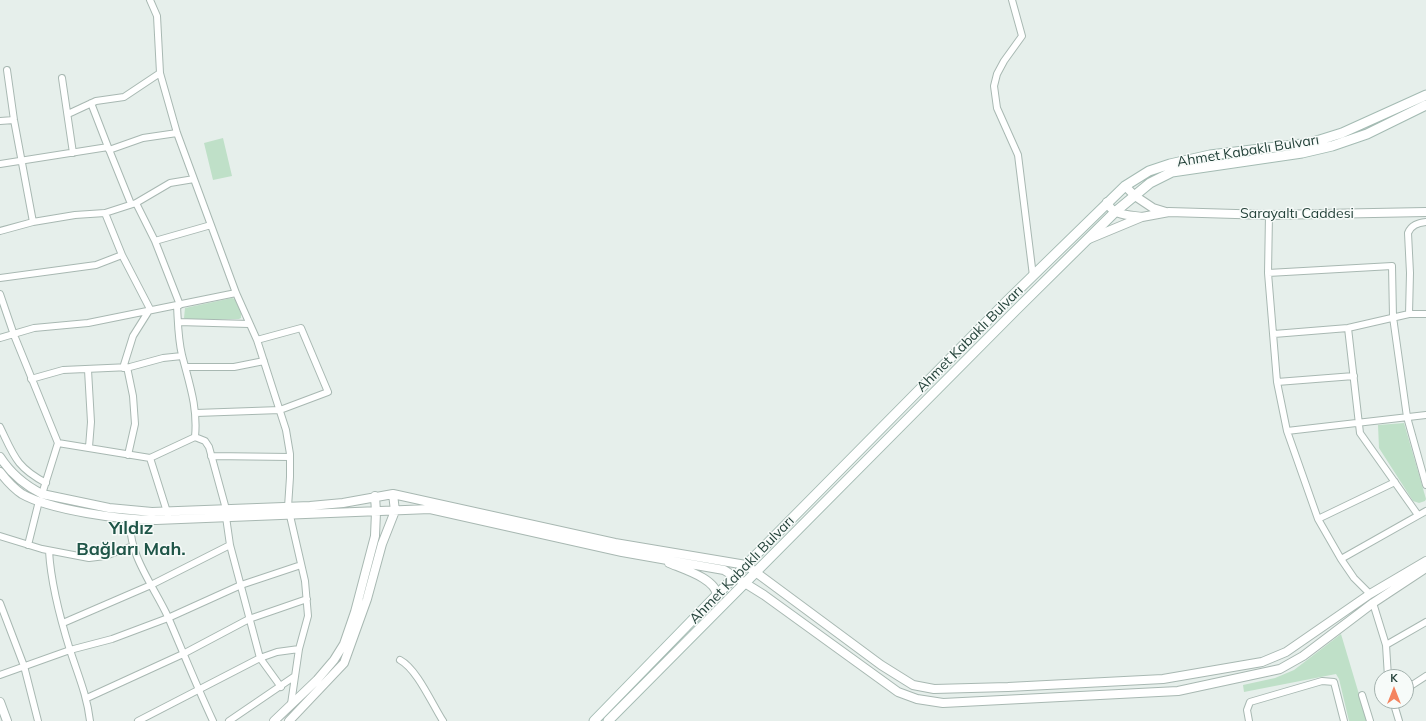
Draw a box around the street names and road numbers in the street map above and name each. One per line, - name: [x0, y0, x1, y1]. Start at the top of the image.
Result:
- street label: Ahmet Kabaklı Bulvarı: [1176, 131, 1320, 171]
- street label: Sarayaltı Caddesi: [1240, 206, 1354, 222]
- street label: Ahmet Kabaklı Bulvarı: [913, 282, 1027, 396]
- street label: Ahmet Kabaklı Bulvarı: [686, 513, 798, 627]

